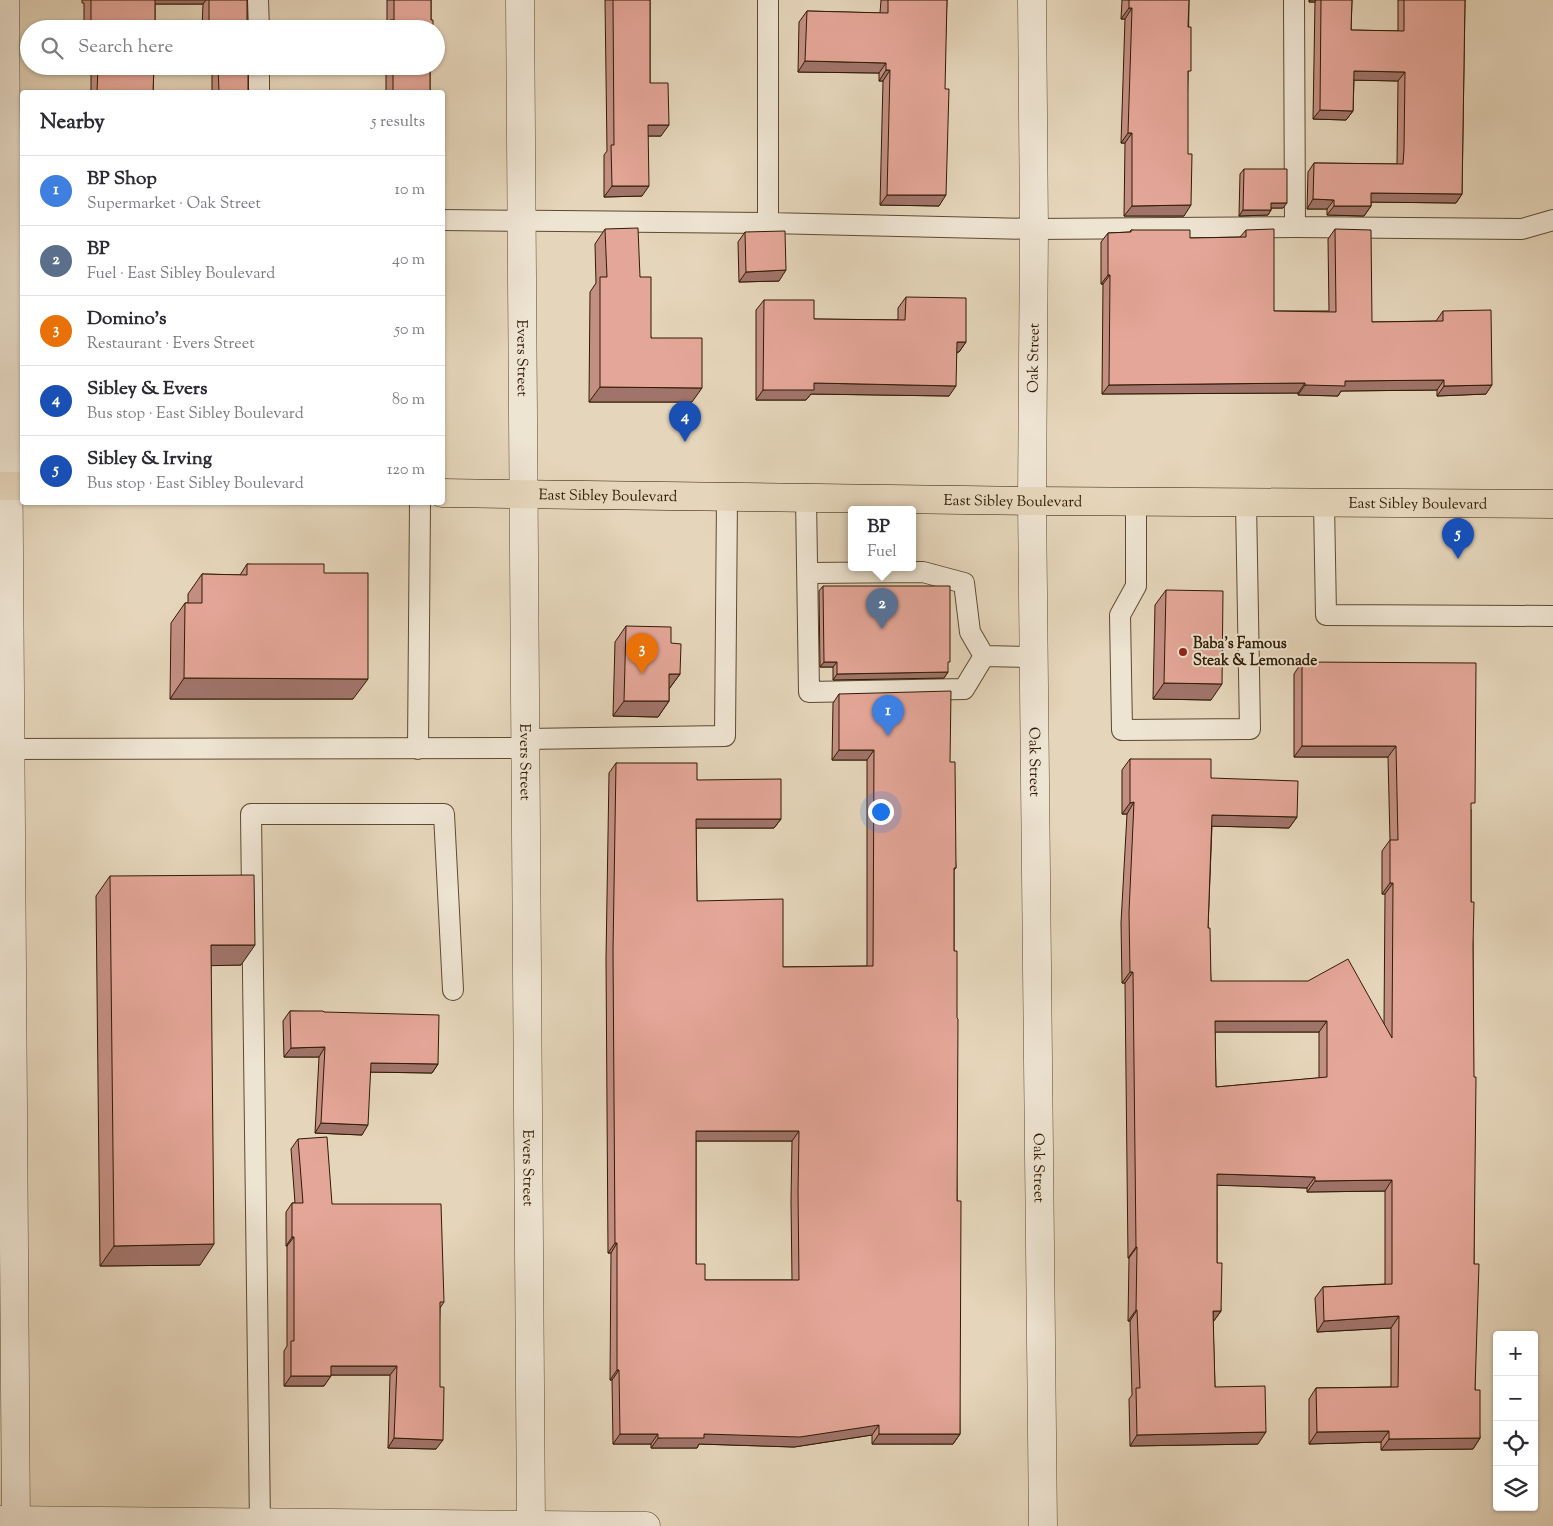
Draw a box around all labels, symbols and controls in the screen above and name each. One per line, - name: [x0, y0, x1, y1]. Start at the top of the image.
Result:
- search box: [20, 20, 445, 75]
- icon: search: [38, 34, 66, 62]
- text: Search here: [78, 34, 173, 61]
- text: Nearby: [40, 108, 105, 138]
- text: 5 results: [371, 111, 425, 134]
- text: BP Shop: [87, 166, 157, 193]
- text: 1: [53, 179, 59, 202]
- text: 10 m: [395, 179, 425, 202]
- text: Supermarket · Oak Street: [87, 193, 261, 216]
- text: BP: [87, 236, 110, 263]
- text: 2: [52, 249, 60, 272]
- text: 40 m: [392, 249, 425, 272]
- text: Fuel · East Sibley Boulevard: [87, 263, 275, 286]
- text: Domino's: [87, 306, 166, 333]
- text: 3: [53, 319, 59, 342]
- text: 50 m: [394, 319, 425, 342]
- street label: Evers Street: [510, 319, 532, 397]
- street label: Oak Street: [1023, 323, 1046, 393]
- text: Restaurant · Evers Street: [87, 333, 255, 356]
- text: Sibley & Evers: [87, 376, 207, 403]
- text: 4: [52, 389, 60, 412]
- text: 80 m: [392, 389, 425, 412]
- pin: 4: [669, 401, 701, 442]
- text: Bus stop · East Sibley Boulevard: [87, 403, 304, 426]
- text: Sibley & Irving: [87, 446, 212, 473]
- text: 5: [53, 459, 59, 482]
- text: 120 m: [387, 459, 425, 482]
- text: Bus stop · East Sibley Boulevard: [87, 473, 304, 496]
- street label: East Sibley Boulevard: [538, 485, 678, 508]
- street label: East Sibley Boulevard: [943, 491, 1083, 513]
- street label: East Sibley Boulevard: [1348, 494, 1488, 516]
- popup: [848, 506, 916, 571]
- text: BP: [867, 514, 890, 541]
- pin: 5: [1442, 518, 1474, 559]
- text: Fuel: [867, 541, 897, 564]
- pin: 2: [866, 588, 898, 629]
- pin: 3: [626, 633, 658, 674]
- place label: Baba's Famous Steak & Lemonade: [1193, 634, 1317, 672]
- marker: Baba's Famous Steak & Lemonade: [1177, 646, 1189, 658]
- pin: 1: [872, 695, 904, 736]
- street label: Evers Street: [513, 723, 535, 801]
- street label: Oak Street: [1022, 727, 1044, 797]
- your location: [868, 799, 894, 825]
- street label: Evers Street: [516, 1129, 538, 1207]
- street label: Oak Street: [1027, 1133, 1049, 1203]
- map controls: [1493, 1331, 1538, 1511]
- button: +: [1493, 1331, 1538, 1376]
- button: −: [1493, 1376, 1538, 1421]
- button: locate: [1493, 1421, 1538, 1466]
- button: layers: [1493, 1466, 1538, 1511]

